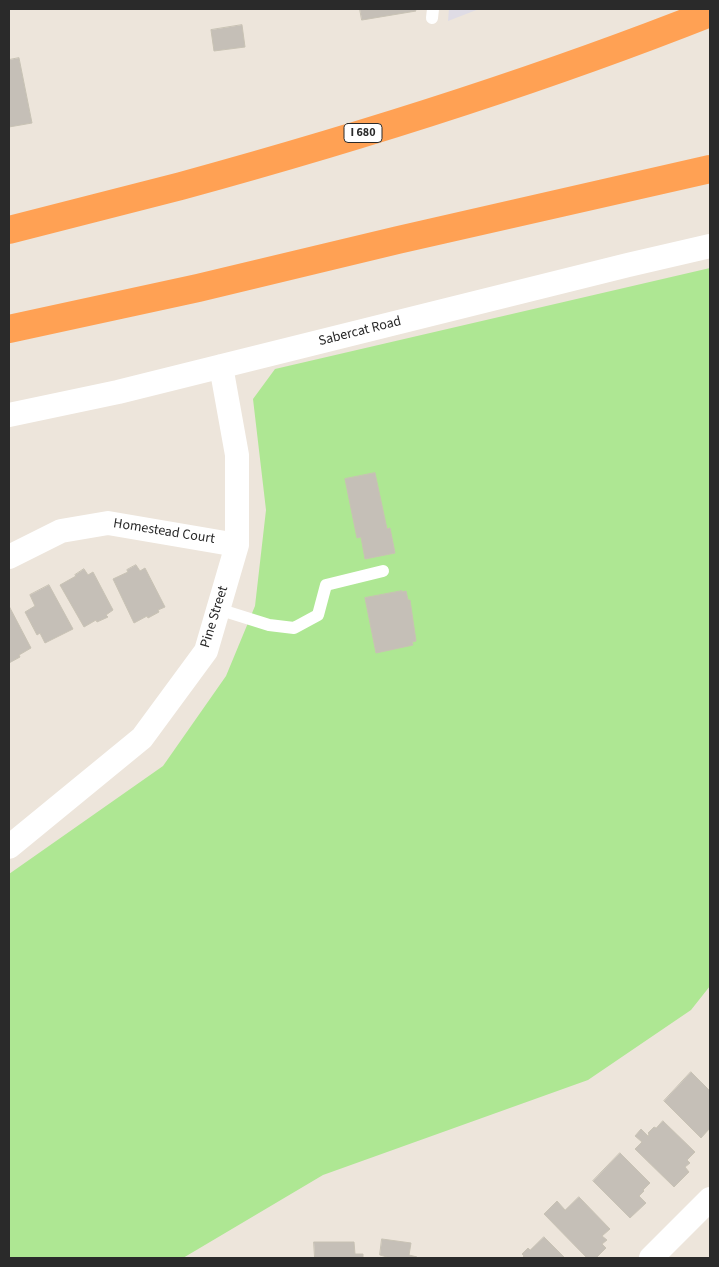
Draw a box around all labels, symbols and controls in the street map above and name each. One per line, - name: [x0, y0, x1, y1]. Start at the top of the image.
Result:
- road number: I 680: [344, 124, 382, 142]
- street label: Sabercat Road: [317, 314, 403, 350]
- street label: Homestead Court: [112, 516, 216, 548]
- street label: Pine Street: [198, 584, 232, 650]

